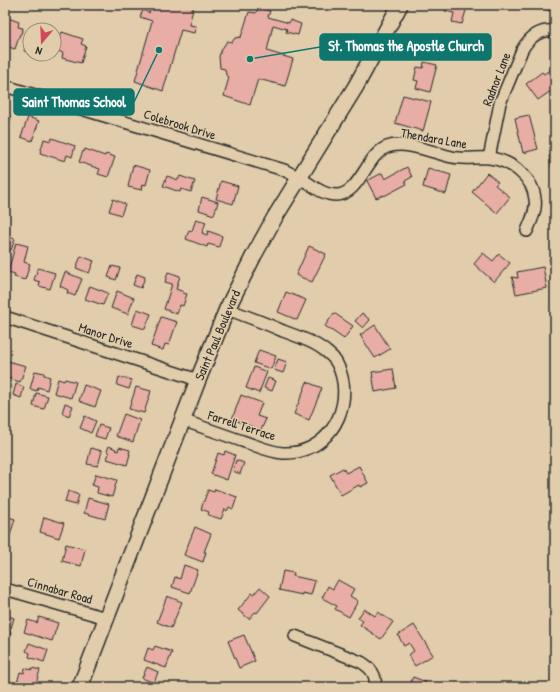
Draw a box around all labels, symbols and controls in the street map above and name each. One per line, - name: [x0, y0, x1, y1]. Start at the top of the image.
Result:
- north arrow: [22, 22, 62, 62]
- callout: St. Thomas the Apostle Church: [320, 34, 491, 60]
- text: St. Thomas the Apostle Church: [328, 36, 484, 57]
- text: N: [34, 44, 44, 59]
- street label: Radnor Lane: [478, 50, 514, 108]
- callout: Saint Thomas School: [14, 89, 134, 115]
- text: Saint Thomas School: [22, 92, 126, 111]
- street label: Colebrook Drive: [142, 104, 218, 144]
- street label: Thendara Lane: [400, 123, 468, 153]
- street label: Saint Paul Boulevard: [190, 287, 244, 383]
- street label: Manor Drive: [76, 318, 136, 352]
- street label: Farrell Terrace: [205, 405, 278, 444]
- street label: Cinnabar Road: [25, 572, 95, 608]

